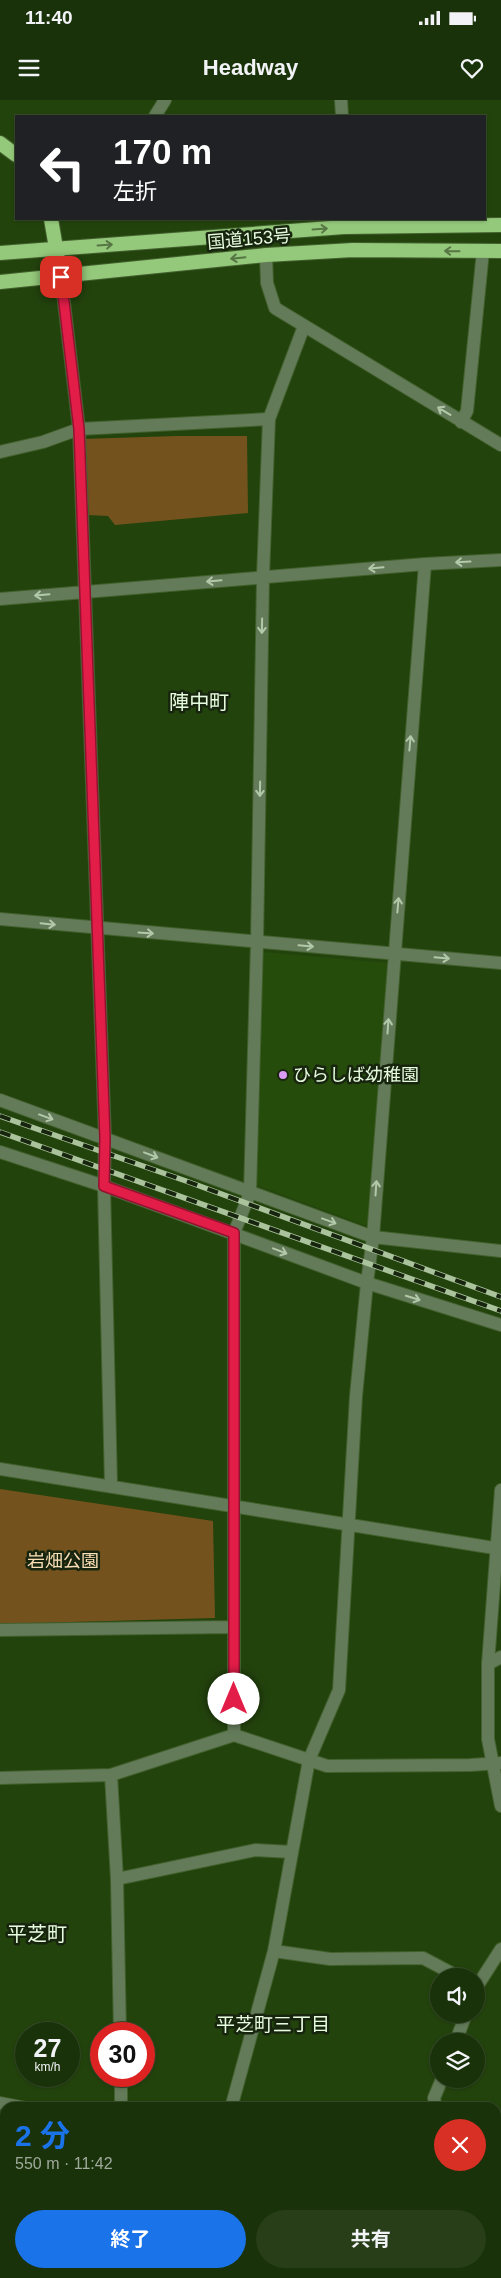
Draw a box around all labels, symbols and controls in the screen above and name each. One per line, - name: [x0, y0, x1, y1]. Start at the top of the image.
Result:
- text: 11:40: [25, 7, 73, 28]
- icon: menu: [15, 54, 43, 82]
- icon: heart: [458, 54, 486, 82]
- text: Headway: [203, 55, 298, 80]
- text: 170 m: [113, 132, 212, 171]
- icon: left: [30, 135, 95, 200]
- text: 左折: [113, 179, 157, 204]
- one-way arrow: [311, 224, 327, 233]
- street label: 国道153号: [206, 225, 292, 253]
- one-way arrow: [97, 240, 113, 250]
- one-way arrow: [445, 246, 461, 255]
- one-way arrow: [230, 253, 246, 263]
- pin: [40, 256, 82, 298]
- icon: arrive: [47, 263, 75, 291]
- one-way arrow: [437, 406, 451, 416]
- one-way arrow: [455, 557, 471, 566]
- one-way arrow: [368, 563, 384, 573]
- one-way arrow: [207, 577, 223, 586]
- one-way arrow: [34, 590, 50, 600]
- one-way arrow: [257, 618, 267, 634]
- district label: 陣中町: [169, 691, 229, 713]
- one-way arrow: [406, 735, 415, 751]
- one-way arrow: [255, 780, 265, 796]
- one-way arrow: [393, 897, 402, 913]
- one-way arrow: [40, 919, 56, 929]
- one-way arrow: [138, 928, 154, 938]
- one-way arrow: [297, 941, 313, 951]
- one-way arrow: [434, 953, 450, 963]
- one-way arrow: [384, 1019, 393, 1035]
- place label: ひらしば幼稚園: [293, 1065, 419, 1085]
- marker: ひらしば幼稚園: [277, 1069, 289, 1081]
- one-way arrow: [38, 1113, 53, 1122]
- one-way arrow: [143, 1151, 158, 1160]
- one-way arrow: [372, 1181, 381, 1197]
- one-way arrow: [321, 1217, 336, 1226]
- one-way arrow: [272, 1247, 287, 1256]
- one-way arrow: [405, 1293, 421, 1303]
- park label: 岩畑公園: [27, 1551, 99, 1571]
- position arrow: [207, 1672, 259, 1724]
- district label: 平芝町: [7, 1923, 67, 1945]
- map controls: [430, 1968, 485, 2088]
- button: sound: [430, 1968, 485, 2023]
- district label: 平芝町三丁目: [216, 2014, 330, 2035]
- speed limit sign: 30: [90, 2022, 155, 2087]
- button: layers: [430, 2033, 485, 2088]
- text: 27: [34, 2034, 61, 2062]
- text: km/h: [34, 2060, 61, 2074]
- text: 2 分: [15, 2119, 70, 2152]
- button: close: [434, 2119, 486, 2171]
- text: 550 m · 11:42: [15, 2155, 113, 2172]
- button: 終了: [15, 2210, 246, 2268]
- button: 共有: [256, 2210, 486, 2268]

